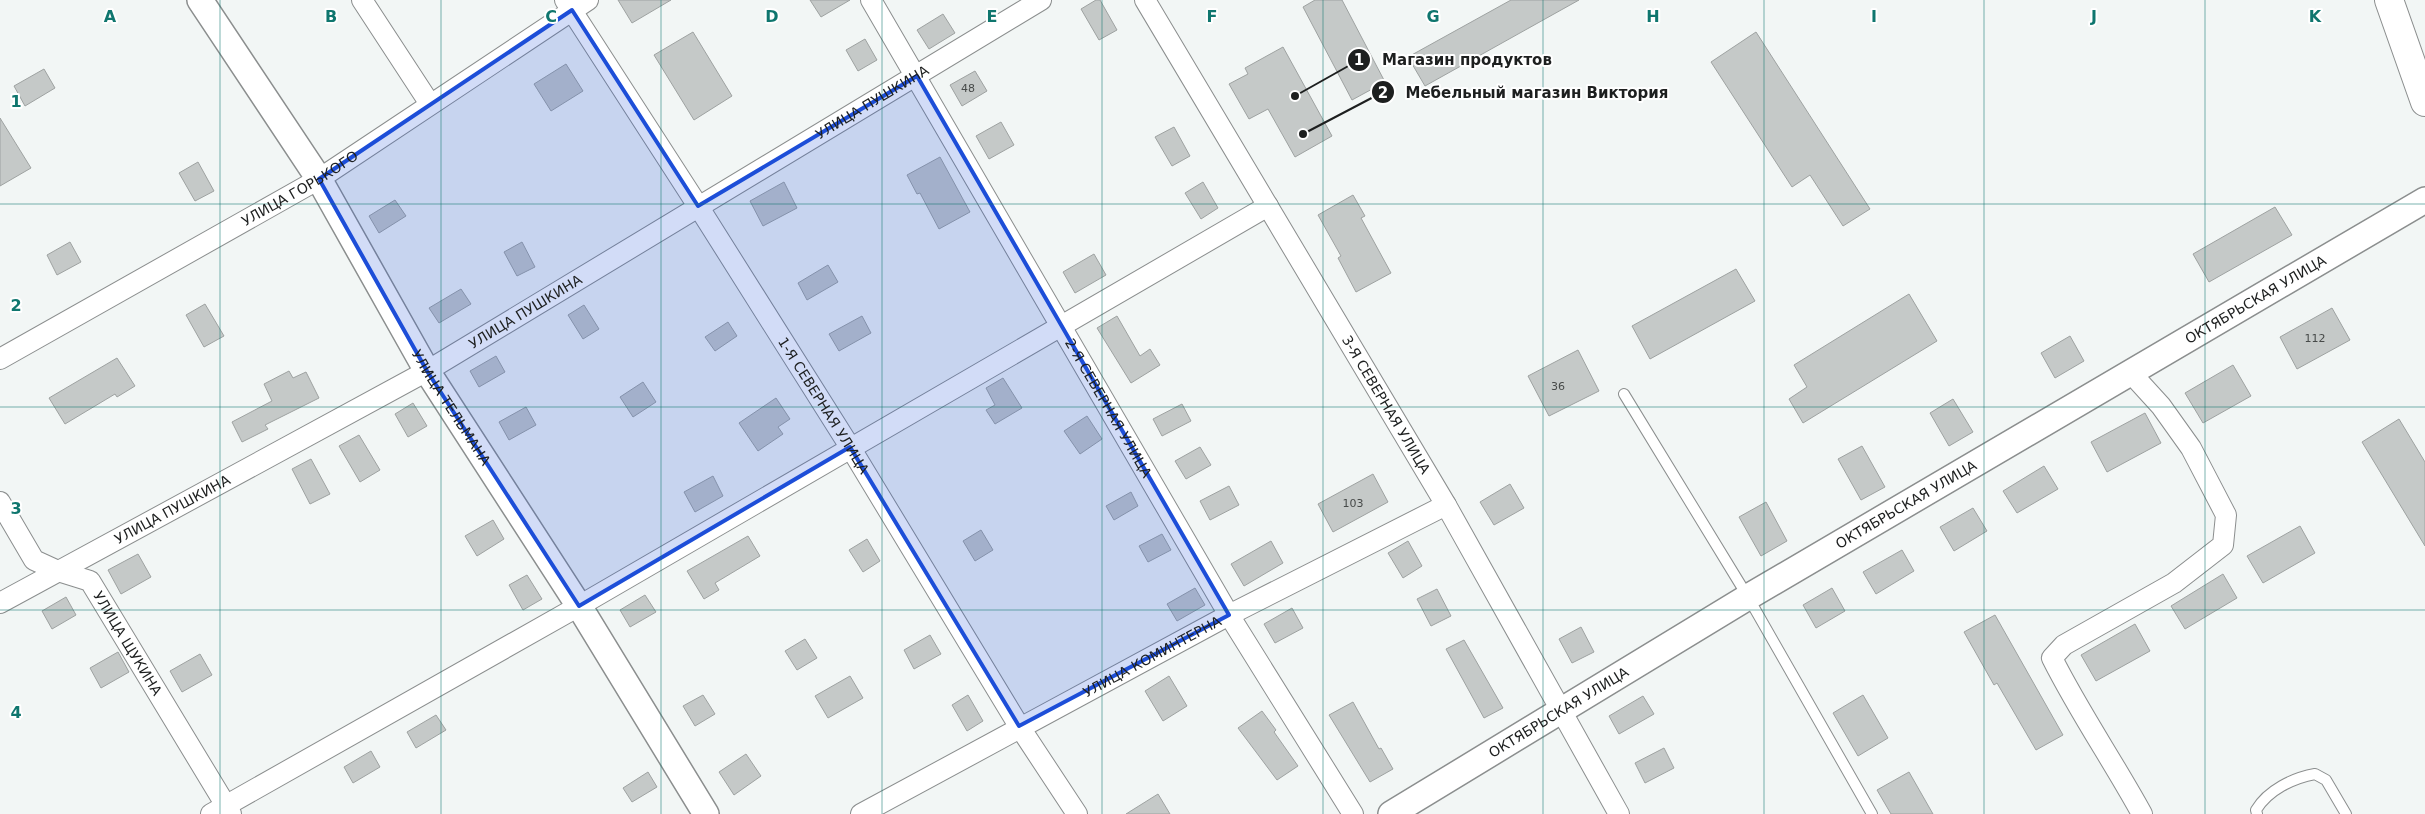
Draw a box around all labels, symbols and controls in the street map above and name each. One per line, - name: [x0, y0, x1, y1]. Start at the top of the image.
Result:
- text: A: [104, 7, 117, 26]
- text: B: [325, 7, 337, 26]
- text: C: [545, 7, 557, 26]
- text: D: [765, 7, 779, 26]
- text: E: [987, 7, 997, 26]
- text: F: [1207, 7, 1217, 26]
- text: G: [1426, 7, 1440, 26]
- text: H: [1646, 7, 1660, 26]
- text: I: [1871, 7, 1877, 26]
- text: J: [2090, 7, 2097, 26]
- text: K: [2309, 7, 2322, 26]
- callout: Магазин продуктов: [1347, 45, 1562, 75]
- text: 1: [1354, 51, 1364, 69]
- text: Магазин продуктов: [1382, 51, 1552, 69]
- street label: УЛИЦА ПУШКИНА: [813, 62, 932, 142]
- callout: Мебельный магазин Виктория: [1371, 77, 1679, 107]
- house number: 48: [961, 82, 975, 95]
- text: 2: [1378, 84, 1388, 102]
- text: Мебельный магазин Виктория: [1405, 84, 1669, 102]
- text: 1: [10, 92, 22, 111]
- street label: УЛИЦА ГОРЬКОГО: [239, 147, 361, 229]
- street label: ОКТЯБРЬСКАЯ УЛИЦА: [2182, 252, 2329, 347]
- street label: УЛИЦА ПУШКИНА: [466, 271, 585, 352]
- text: 2: [10, 296, 22, 315]
- house number: 112: [2305, 332, 2326, 345]
- street label: 3-Я СЕВЕРНАЯ УЛИЦА: [1339, 333, 1434, 477]
- street label: 1-Я СЕВЕРНАЯ УЛИЦА: [775, 334, 873, 477]
- street label: 2-Я СЕВЕРНАЯ УЛИЦА: [1062, 336, 1155, 481]
- street label: УЛИЦА ТЕЛЬМАНА: [409, 347, 494, 469]
- house number: 36: [1551, 380, 1565, 393]
- street label: ОКТЯБРЬСКАЯ УЛИЦА: [1833, 457, 1980, 552]
- street label: УЛИЦА ПУШКИНА: [112, 471, 233, 547]
- house number: 103: [1343, 497, 1364, 510]
- text: 3: [10, 499, 22, 518]
- street label: УЛИЦА ЩУКИНА: [90, 588, 166, 699]
- street label: УЛИЦА КОМИНТЕРНА: [1080, 613, 1224, 700]
- street label: ОКТЯБРЬСКАЯ УЛИЦА: [1486, 663, 1632, 761]
- text: 4: [10, 703, 22, 722]

